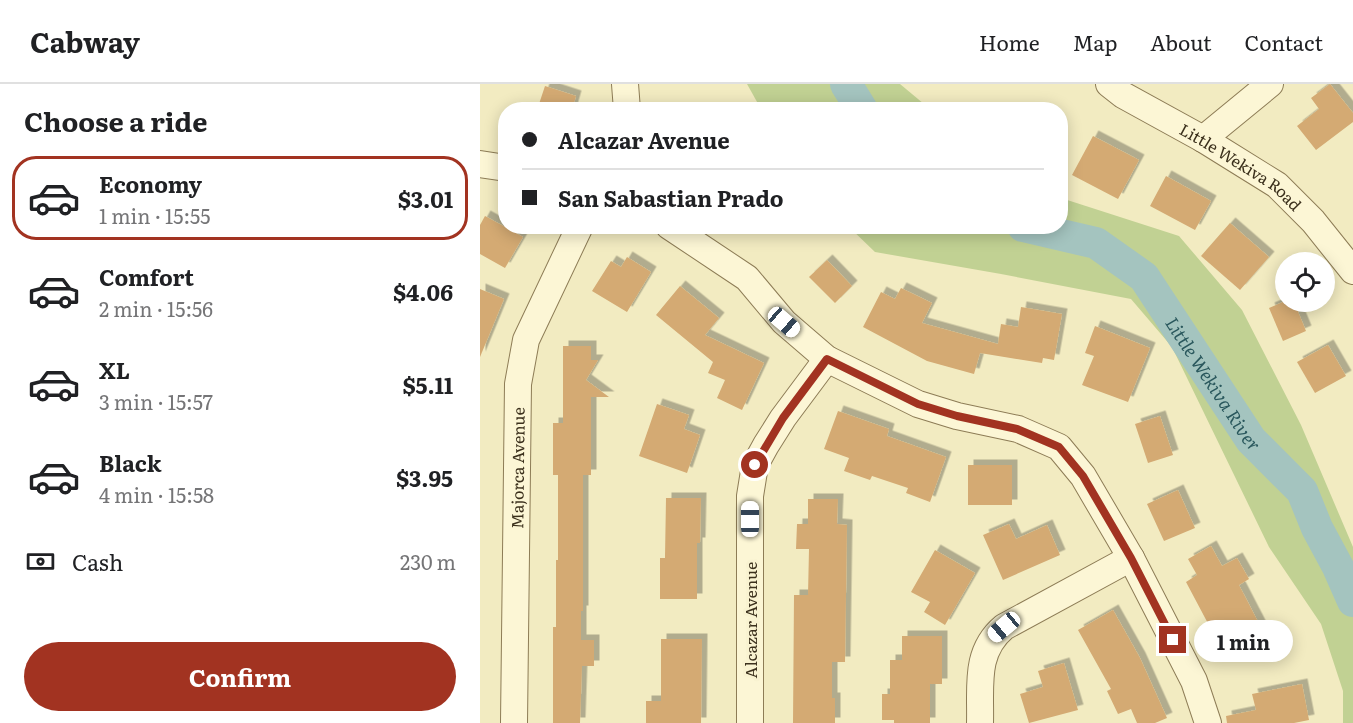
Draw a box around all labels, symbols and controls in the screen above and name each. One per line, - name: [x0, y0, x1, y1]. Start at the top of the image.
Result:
- text: Cabway: [30, 20, 140, 62]
- text: Home: [979, 26, 1040, 57]
- text: Map: [1073, 26, 1117, 57]
- text: About: [1150, 26, 1212, 57]
- text: Contact: [1245, 26, 1323, 57]
- text: Choose a ride: [24, 100, 207, 140]
- street label: Little Wekiva Road: [1175, 117, 1308, 216]
- text: Alcazar Avenue: [558, 123, 730, 156]
- text: Economy: [99, 167, 202, 200]
- icon: car: [27, 171, 81, 225]
- text: San Sabastian Prado: [558, 181, 784, 214]
- text: $3.01: [398, 182, 453, 215]
- text: 1 min · 15:55: [99, 200, 210, 230]
- map controls: [1275, 252, 1335, 312]
- button: locate: [1275, 252, 1335, 312]
- text: Comfort: [99, 260, 194, 293]
- icon: car: [27, 264, 81, 318]
- text: $4.06: [393, 275, 453, 308]
- text: 2 min · 15:56: [99, 293, 213, 323]
- car: [765, 303, 803, 341]
- water label: Little Wekiva River: [1160, 311, 1268, 457]
- text: XL: [99, 353, 130, 386]
- icon: car: [27, 357, 81, 411]
- text: $5.11: [402, 368, 453, 401]
- text: 3 min · 15:57: [99, 386, 213, 416]
- street label: Majorca Avenue: [504, 407, 530, 529]
- text: Black: [99, 446, 161, 479]
- icon: car: [27, 450, 81, 504]
- route start: [741, 451, 768, 478]
- text: $3.95: [396, 461, 453, 494]
- text: 4 min · 15:58: [99, 479, 214, 509]
- car: [741, 501, 759, 537]
- icon: cash: [24, 545, 57, 578]
- text: Cash: [72, 545, 123, 578]
- text: 230 m: [400, 546, 456, 576]
- street label: Alcazar Avenue: [738, 562, 762, 678]
- car: [984, 609, 1024, 645]
- callout: 1 min: [1194, 619, 1293, 661]
- route end: [1159, 626, 1186, 653]
- text: 1 min: [1217, 626, 1270, 656]
- button: Confirm: [24, 642, 456, 711]

